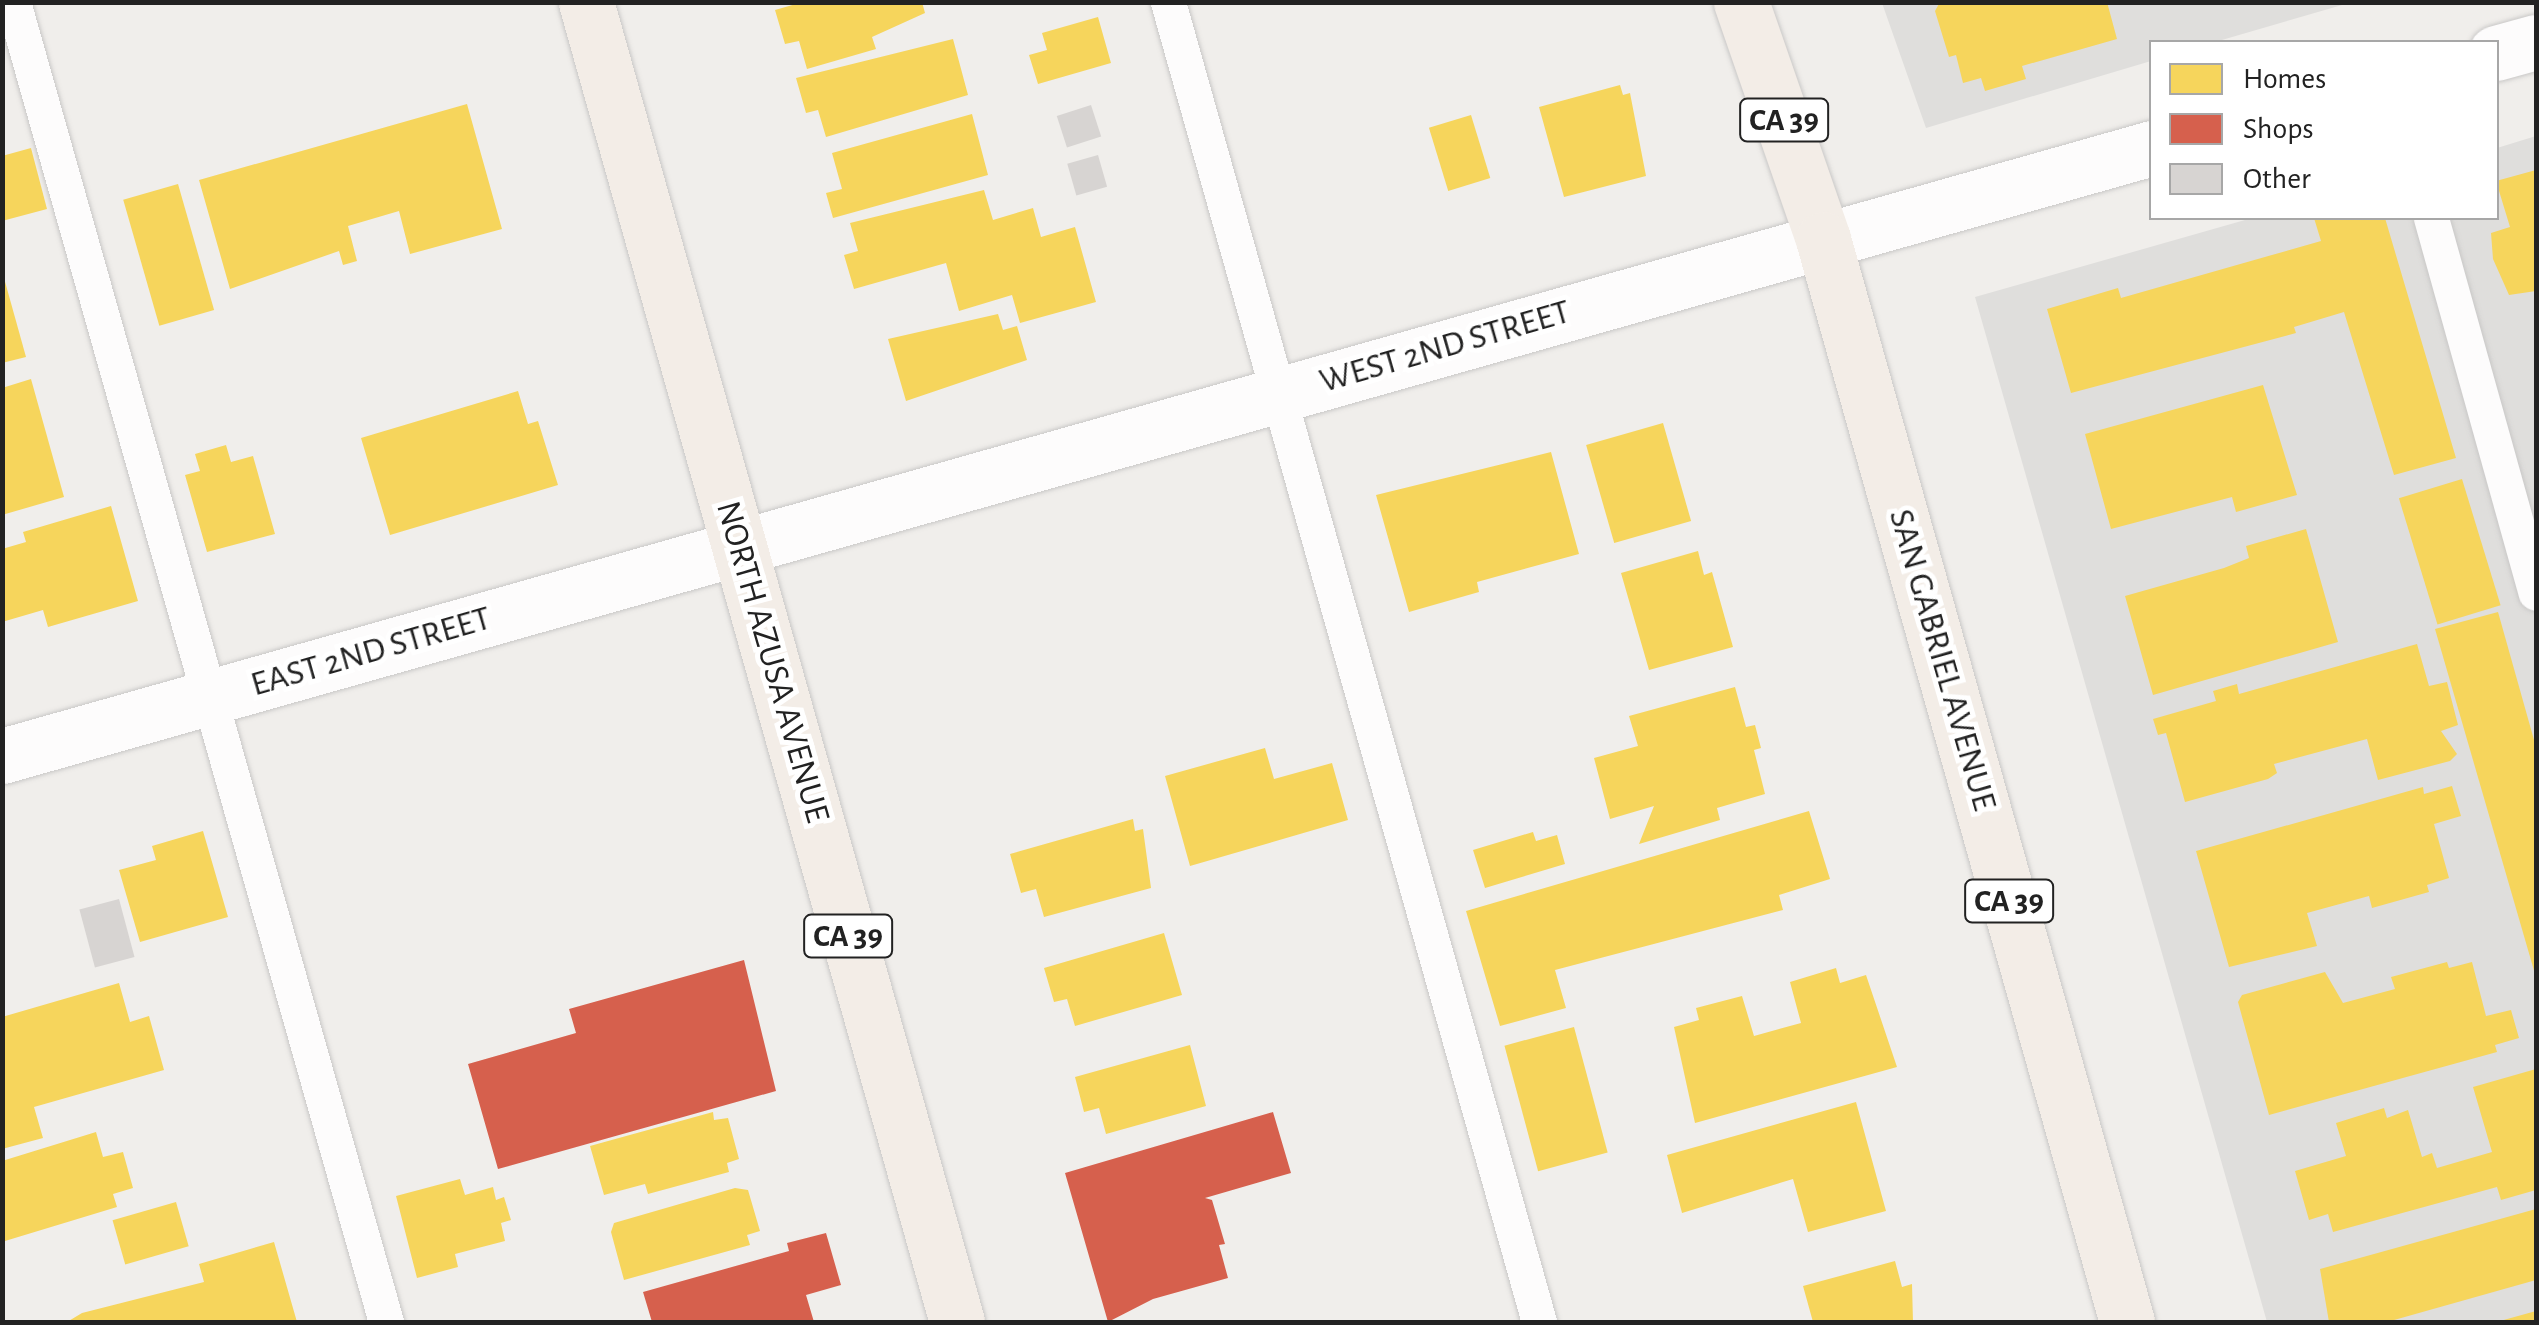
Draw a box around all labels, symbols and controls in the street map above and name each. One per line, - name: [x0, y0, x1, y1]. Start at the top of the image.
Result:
- legend: [2149, 40, 2499, 220]
- text: Homes: [2243, 64, 2326, 94]
- road number: CA 39: [1739, 93, 1829, 147]
- text: Shops: [2243, 114, 2314, 144]
- text: Other: [2243, 164, 2311, 194]
- street label: WEST 2ND STREET: [1315, 291, 1575, 403]
- street label: NORTH AZUSA AVENUE: [706, 496, 838, 828]
- street label: SAN GABRIEL AVENUE: [1879, 505, 2005, 815]
- street label: EAST 2ND STREET: [246, 598, 496, 706]
- road number: CA 39: [1964, 874, 2054, 928]
- road number: CA 39: [803, 909, 893, 963]

